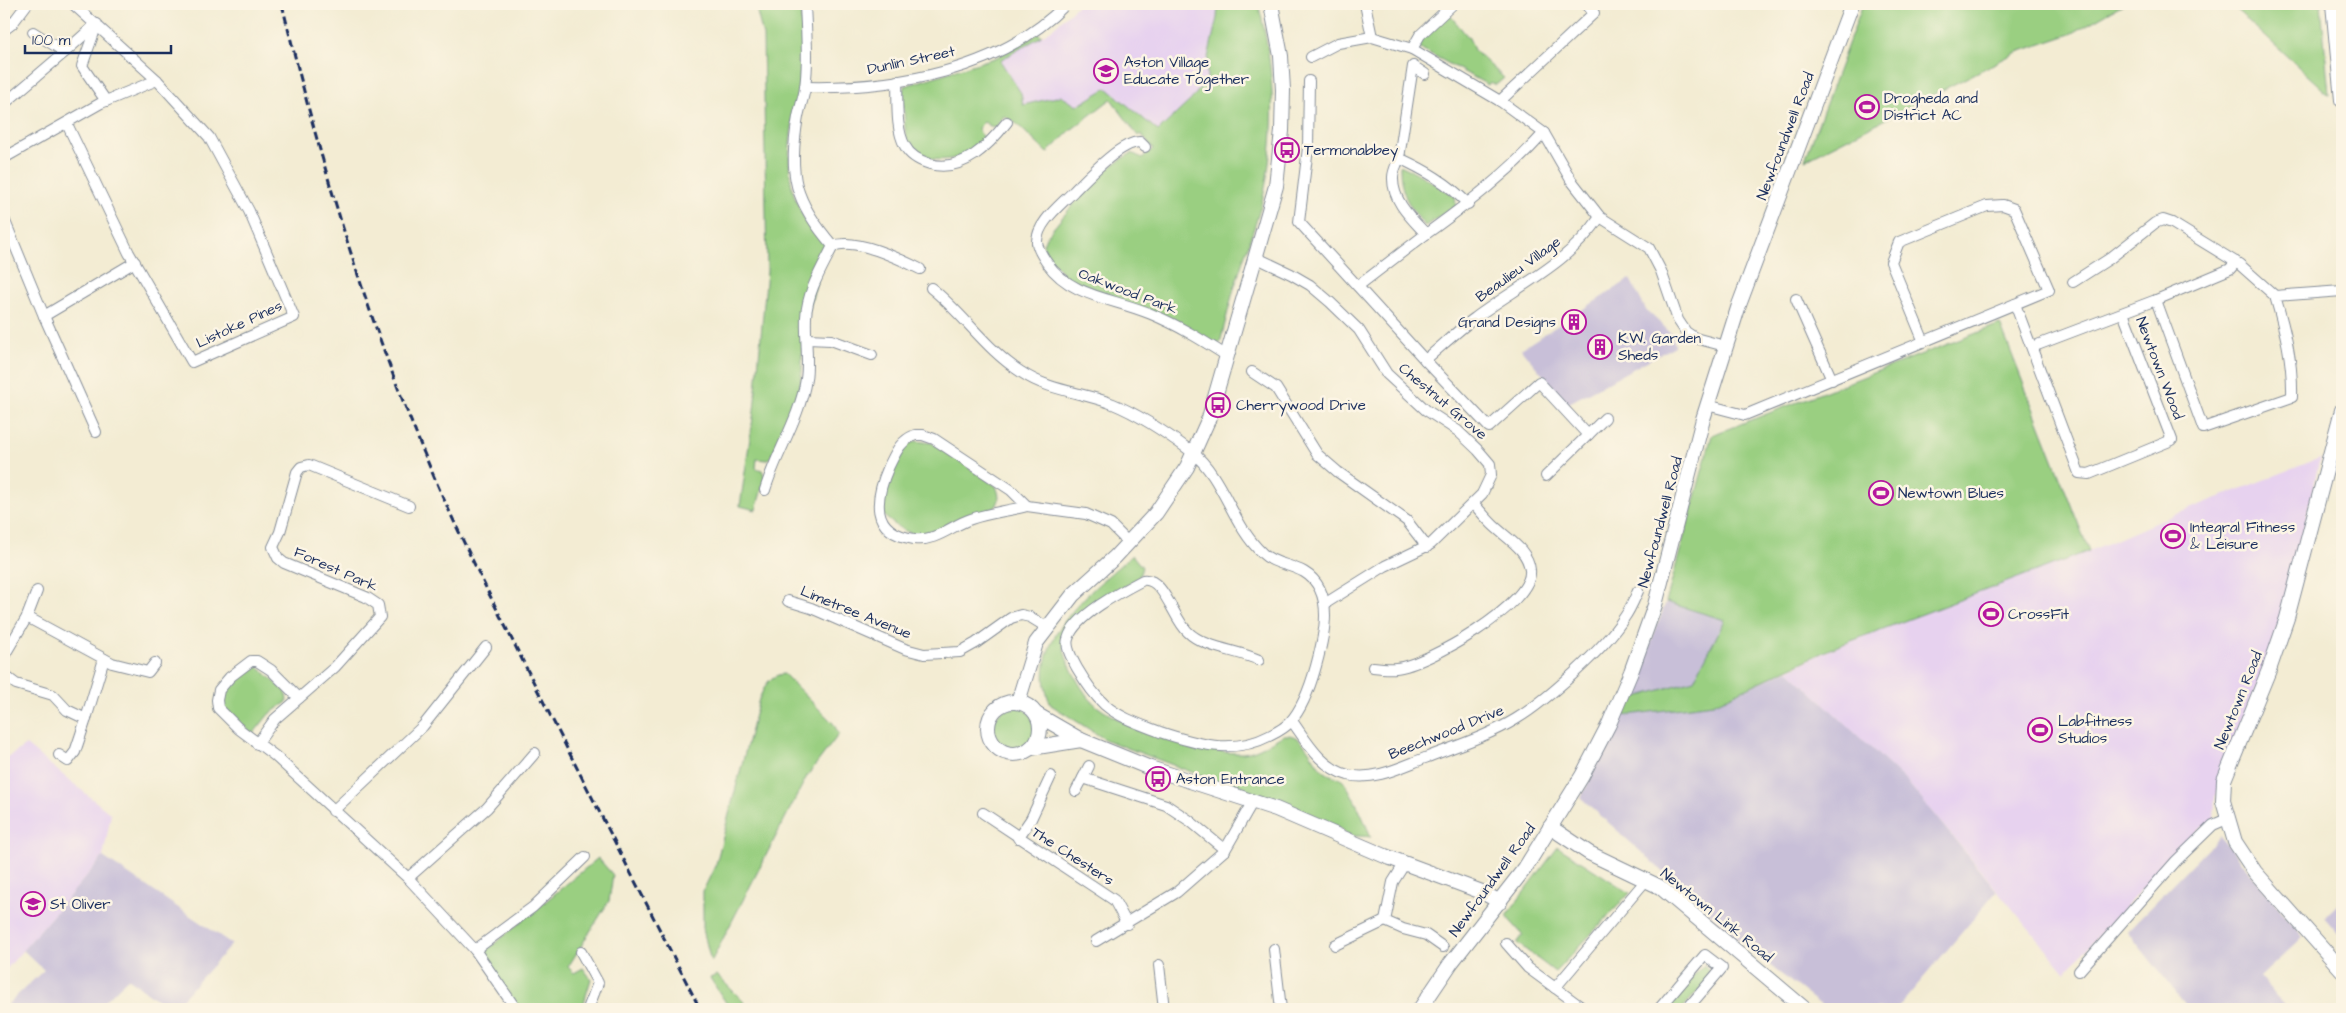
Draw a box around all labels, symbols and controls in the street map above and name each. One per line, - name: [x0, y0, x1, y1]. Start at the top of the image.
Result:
- scale bar: [25, 22, 171, 54]
- text: 100 m: [32, 30, 71, 51]
- street label: Dunlin Street: [865, 41, 957, 80]
- place label: Aston Village Educate Together: [1124, 52, 1249, 91]
- school or university icon: Aston Village Educate Together: [1093, 58, 1119, 84]
- street label: Newfoundwell Road: [1751, 69, 1820, 203]
- place label: Drogheda and District AC: [1884, 88, 1978, 126]
- sports icon: Drogheda and District AC: [1854, 94, 1880, 120]
- bus stop icon: Termonabbey: [1274, 137, 1300, 163]
- place label: Termonabbey: [1304, 140, 1398, 162]
- street label: Beaulieu Village: [1472, 231, 1566, 308]
- street label: Oakwood Park: [1075, 263, 1180, 320]
- street label: Listoke Pines: [193, 295, 286, 354]
- building icon: Grand Designs: [1561, 309, 1587, 335]
- place label: Grand Designs: [1458, 312, 1556, 334]
- street label: Newtown Wood: [2130, 314, 2189, 423]
- place label: K.W. Garden Sheds: [1618, 328, 1702, 366]
- building icon: K.W. Garden Sheds: [1587, 334, 1613, 360]
- street label: Chestnut Grove: [1394, 358, 1492, 445]
- bus stop icon: Cherrywood Drive: [1205, 392, 1231, 418]
- place label: Cherrywood Drive: [1236, 395, 1366, 417]
- street label: Newfoundwell Road: [1633, 454, 1688, 590]
- sports icon: Newtown Blues: [1868, 480, 1894, 506]
- place label: Newtown Blues: [1898, 483, 2005, 504]
- place label: Integral Fitness & Leisure: [2190, 517, 2296, 555]
- sports icon: Integral Fitness & Leisure: [2160, 523, 2186, 549]
- street label: Forest Park: [291, 542, 381, 597]
- street label: Limetree Avenue: [797, 581, 914, 644]
- sports icon: CrossFit: [1978, 601, 2004, 627]
- place label: CrossFit: [2008, 604, 2069, 625]
- street label: Newtown Road: [2209, 648, 2268, 752]
- street label: Beechwood Drive: [1385, 700, 1507, 765]
- place label: Labfitness Studios: [2058, 711, 2133, 749]
- sports icon: Labfitness Studios: [2027, 717, 2053, 743]
- bus stop icon: Aston Entrance: [1145, 766, 1171, 792]
- place label: Aston Entrance: [1176, 769, 1285, 790]
- street label: Newfoundwell Road: [1444, 819, 1541, 941]
- street label: The Chesters: [1027, 822, 1118, 891]
- street label: Newtown Link Road: [1656, 863, 1778, 968]
- school or university icon: St Oliver: [20, 891, 46, 917]
- place label: St Oliver: [50, 894, 111, 915]

